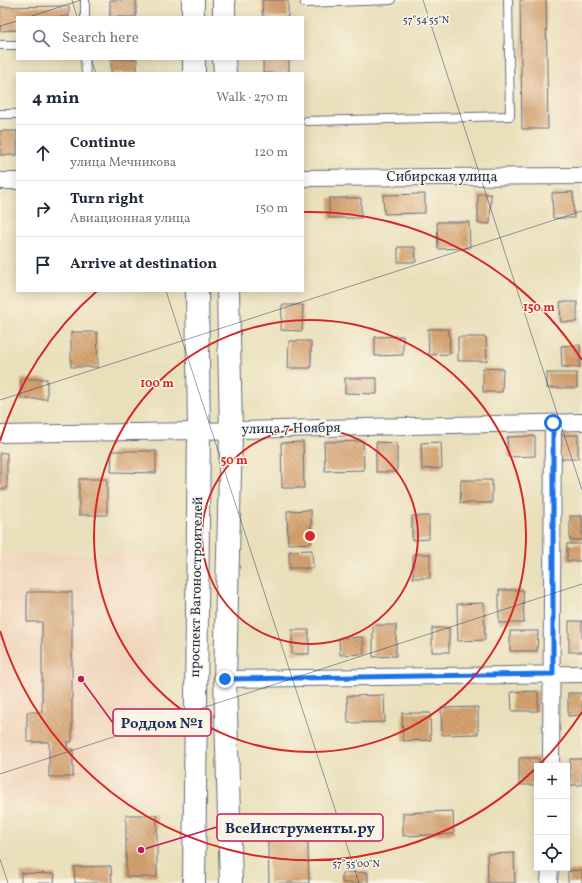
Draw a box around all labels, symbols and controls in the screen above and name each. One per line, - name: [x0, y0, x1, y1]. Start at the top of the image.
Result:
- text: 57°54'55"N: [403, 13, 450, 27]
- search box: [16, 16, 304, 60]
- icon: search: [30, 27, 52, 49]
- text: Search here: [62, 28, 139, 49]
- text: 4 min: [32, 87, 79, 110]
- text: Walk · 270 m: [216, 89, 288, 107]
- text: Continue: [70, 133, 135, 154]
- icon: ahead: [32, 142, 54, 164]
- text: 120 m: [254, 144, 288, 162]
- text: улица Мечникова: [70, 154, 176, 172]
- street label: Сибирская улица: [387, 168, 498, 187]
- text: Turn right: [70, 189, 144, 210]
- icon: right: [32, 198, 54, 220]
- text: 150 m: [255, 200, 288, 218]
- text: Авиационная улица: [70, 210, 191, 228]
- icon: arrive: [32, 254, 54, 276]
- text: Arrive at destination: [70, 254, 217, 275]
- text: 150 m: [523, 300, 555, 316]
- text: 100 m: [140, 376, 174, 392]
- route start: [544, 414, 562, 432]
- street label: улица 7 Ноября: [241, 419, 341, 439]
- text: 50 m: [220, 453, 248, 469]
- street label: проспект Вагоностроителей: [186, 496, 208, 678]
- centre of rings: [303, 529, 317, 543]
- route end: [216, 670, 234, 688]
- callout: Роддом №1: [113, 709, 211, 736]
- text: Роддом №1: [121, 714, 203, 735]
- map controls: [534, 763, 570, 871]
- button: +: [534, 763, 570, 799]
- button: −: [534, 799, 570, 835]
- callout: ВсеИнструменты.ру: [217, 814, 383, 841]
- text: ВсеИнструменты.ру: [225, 819, 376, 840]
- button: locate: [534, 835, 570, 871]
- text: 57°55'00"N: [332, 857, 380, 871]

